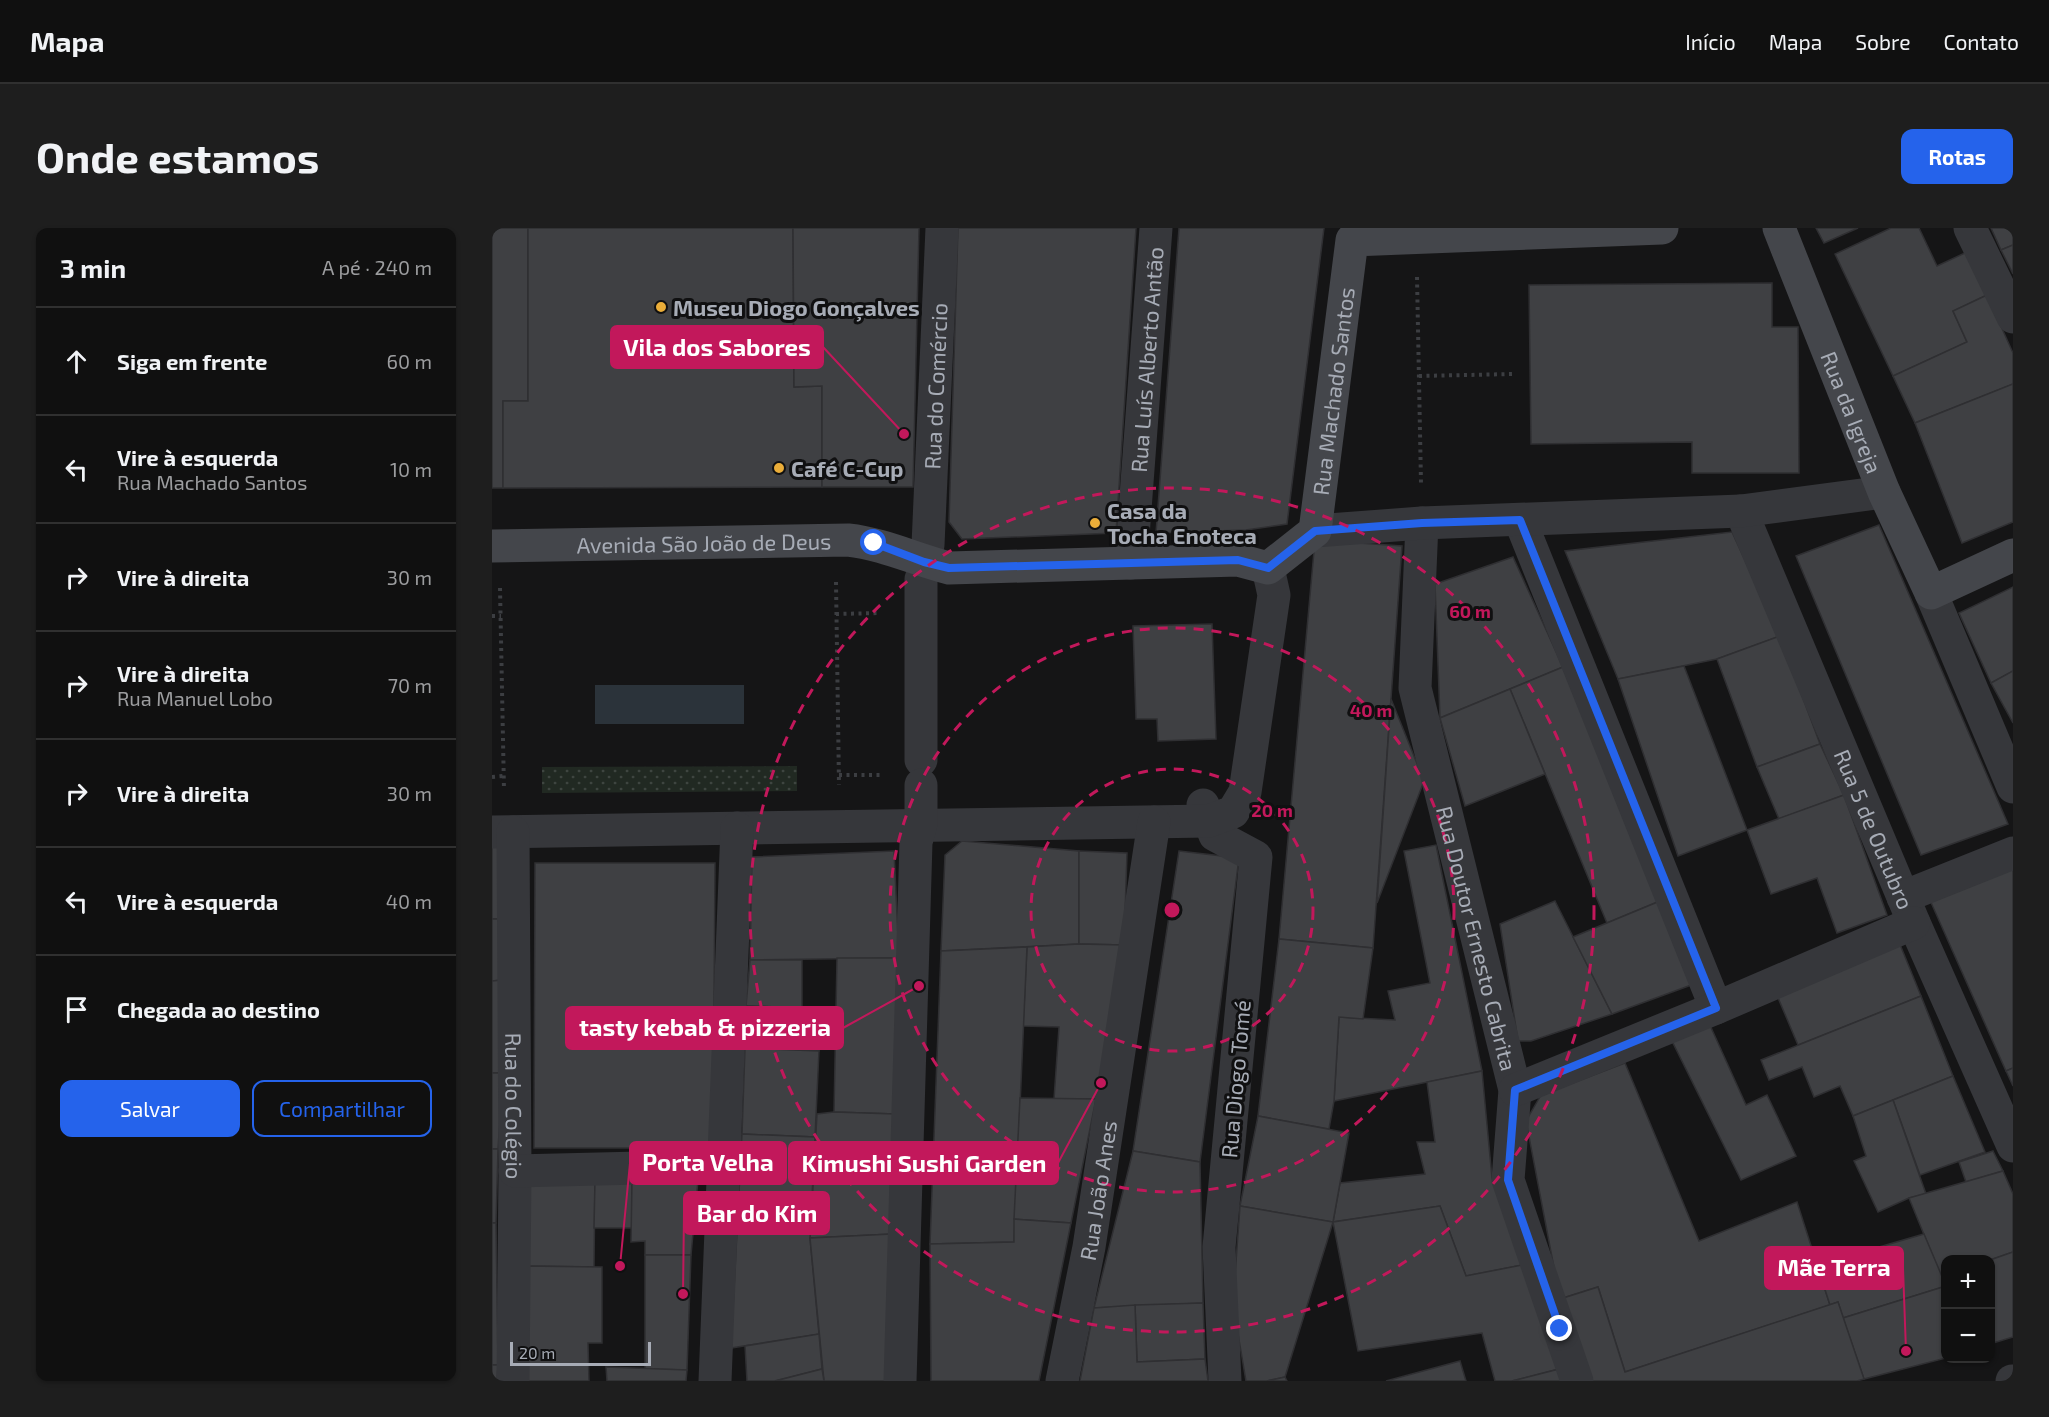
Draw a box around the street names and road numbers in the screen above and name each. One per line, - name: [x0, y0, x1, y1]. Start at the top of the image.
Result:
- street label: Rua Luís Alberto Antão: [1125, 246, 1168, 473]
- street label: Rua Machado Santos: [1307, 286, 1359, 497]
- street label: Rua do Comércio: [918, 302, 952, 470]
- street label: Rua da Igreja: [1816, 347, 1888, 477]
- street label: Avenida São João de Deus: [576, 527, 832, 558]
- street label: Rua 5 de Outubro: [1829, 745, 1920, 913]
- street label: Rua Doutor Ernesto Cabrita: [1432, 803, 1523, 1073]
- street label: Rua Diogo Tomé: [1215, 999, 1255, 1159]
- street label: Rua do Colégio: [501, 1033, 528, 1180]
- street label: Rua João Anes: [1074, 1119, 1121, 1263]

